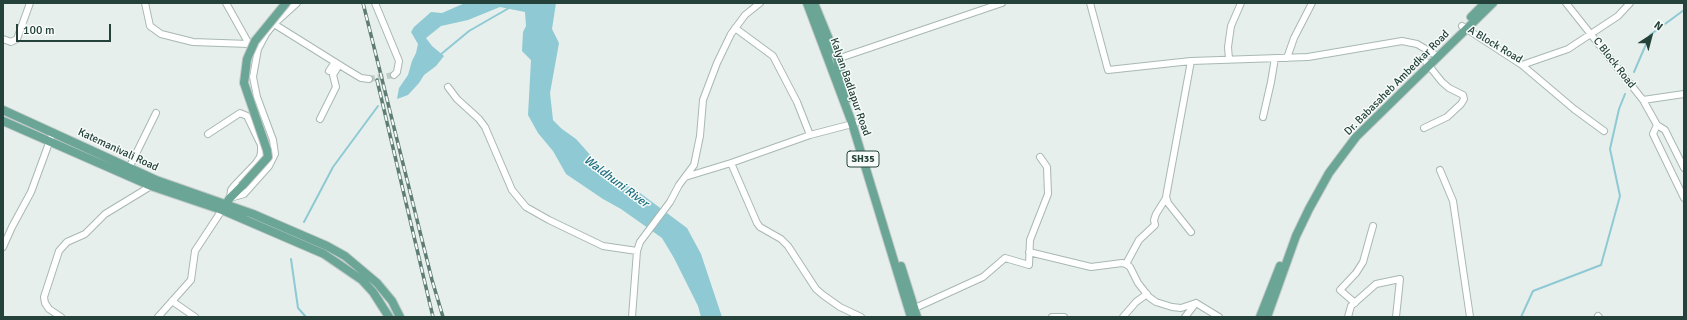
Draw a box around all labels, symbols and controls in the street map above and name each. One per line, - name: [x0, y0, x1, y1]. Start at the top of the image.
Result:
- scale bar: [18, 16, 113, 42]
- north arrow: [1631, 16, 1671, 56]
- text: N: [1651, 18, 1665, 33]
- text: 100 m: [23, 23, 55, 38]
- street label: A Block Road: [1465, 24, 1525, 66]
- street label: Dr. Babasaheb Ambedkar Road: [1342, 28, 1452, 138]
- street label: C Block Road: [1590, 35, 1638, 91]
- street label: Kalyan Badlapur Road: [827, 36, 873, 138]
- street label: Katemanivali Road: [76, 126, 160, 174]
- road number: SH35: [847, 151, 879, 167]
- water label: Waldhuni River: [581, 153, 651, 211]

